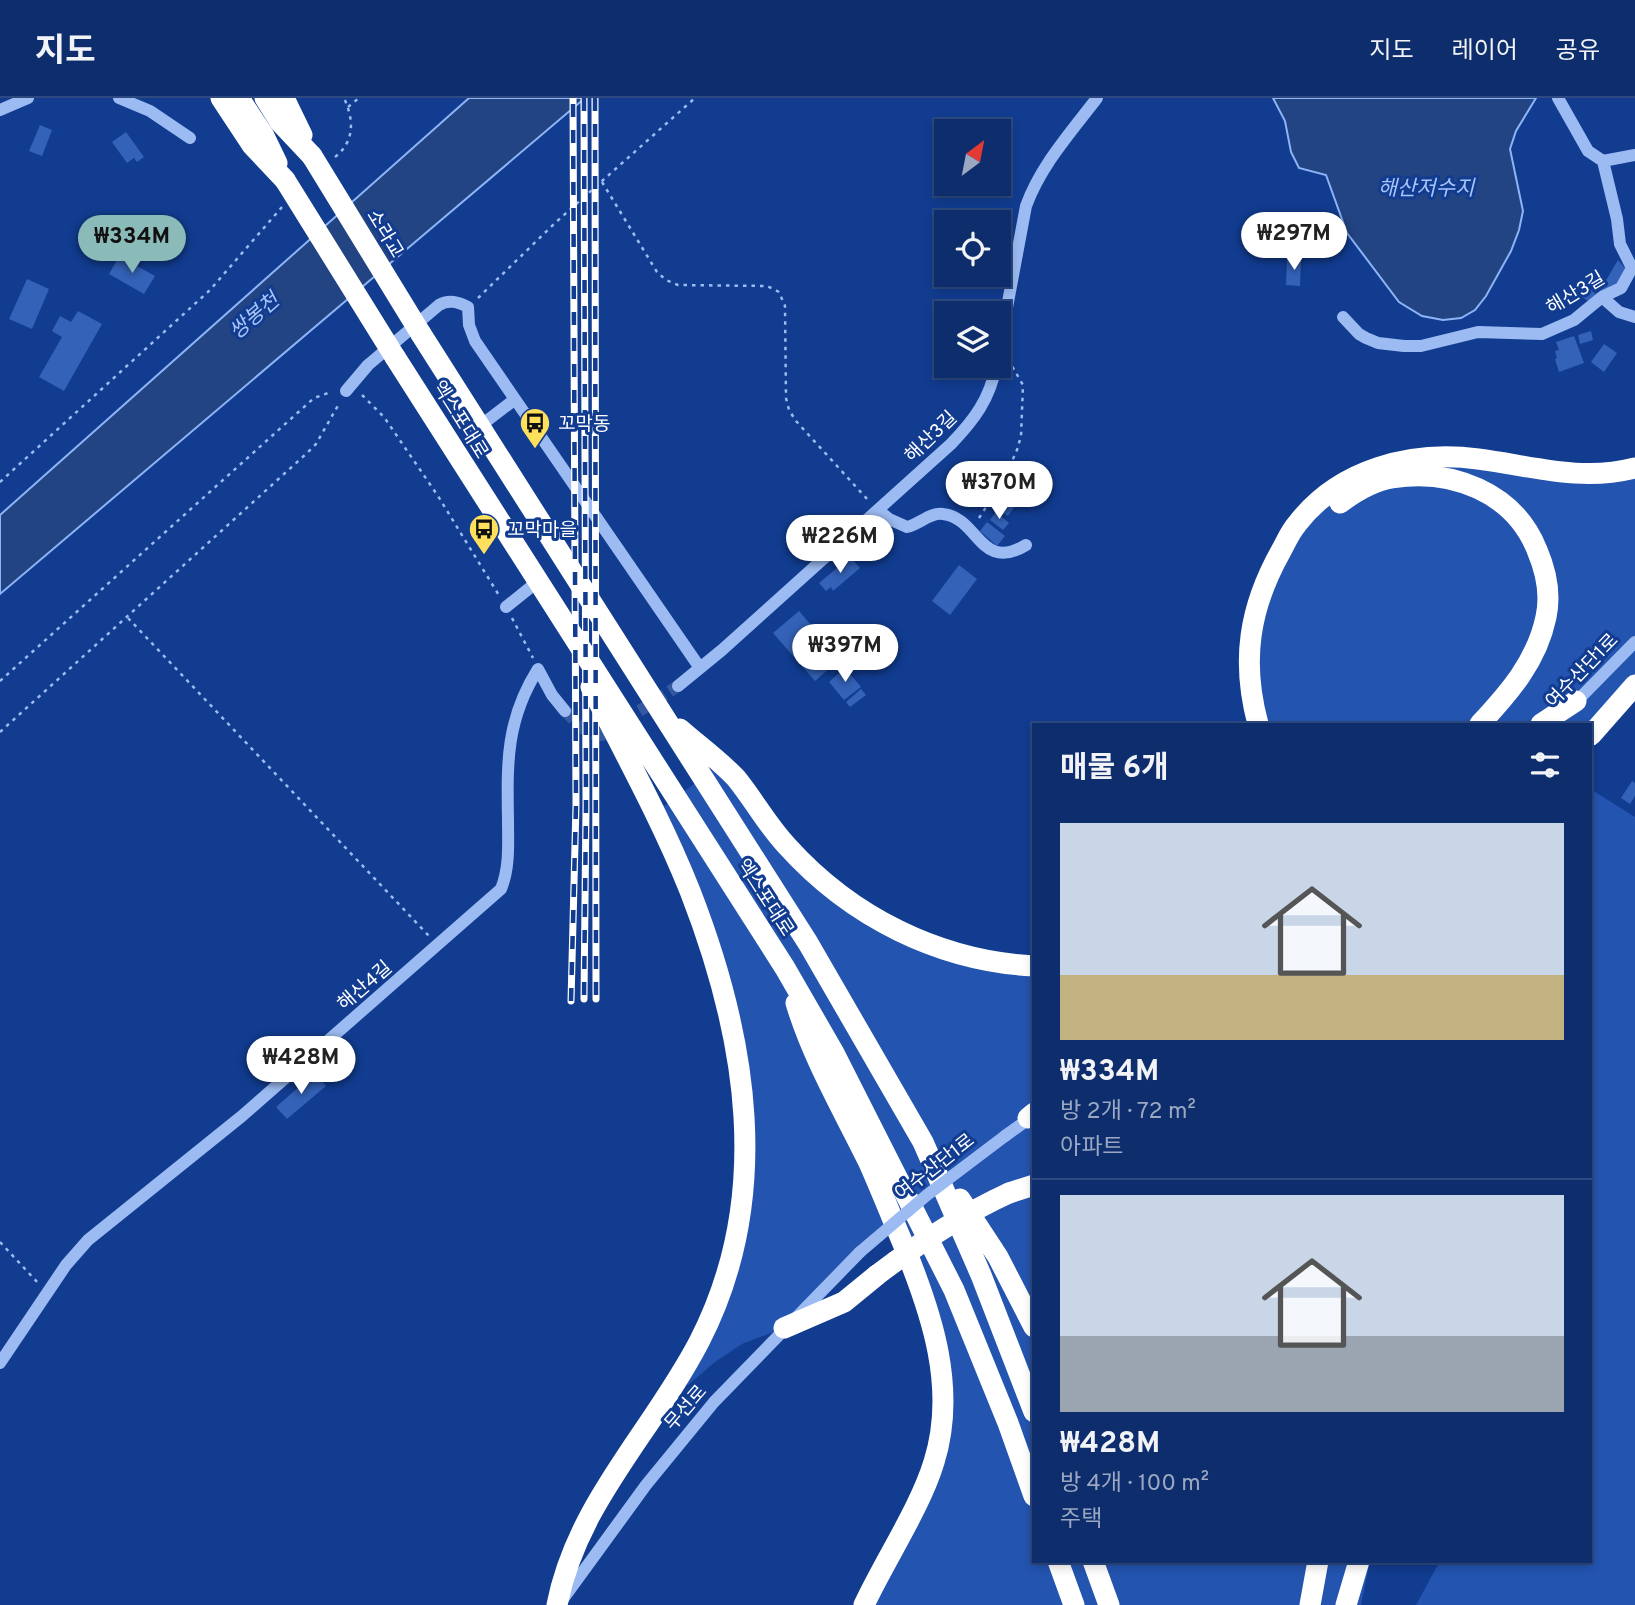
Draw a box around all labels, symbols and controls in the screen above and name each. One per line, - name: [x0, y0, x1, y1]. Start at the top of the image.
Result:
- text: 지도: [35, 32, 96, 74]
- text: 지도: [1369, 37, 1414, 67]
- text: 레이어: [1452, 37, 1518, 67]
- text: 공유: [1556, 37, 1600, 67]
- north arrow: [934, 119, 1012, 196]
- map controls: [934, 119, 1011, 378]
- water label: 해산저수지: [1378, 176, 1476, 203]
- street label: 소라교: [360, 205, 408, 263]
- button: locate: [934, 210, 1011, 287]
- pin: ₩297M: [1245, 212, 1343, 272]
- pin: ₩334M: [83, 216, 181, 275]
- text: ₩297M: [1257, 220, 1331, 249]
- text: ₩334M: [94, 223, 170, 252]
- street label: 해산3길: [1542, 267, 1610, 320]
- water label: 쌍봉천: [224, 286, 288, 346]
- button: layers: [934, 301, 1011, 378]
- street label: 엑스포대로: [426, 377, 493, 463]
- bus stop icon: 꼬막동: [518, 406, 552, 450]
- street label: 해산3길: [900, 407, 963, 468]
- place label: 꼬막동: [558, 413, 610, 437]
- pin: ₩370M: [950, 462, 1048, 521]
- text: ₩370M: [962, 469, 1036, 498]
- bus stop icon: 꼬막마을: [467, 512, 501, 556]
- pin: ₩226M: [791, 516, 889, 575]
- place label: 꼬막마을: [507, 519, 577, 543]
- text: ₩226M: [802, 523, 878, 552]
- pin: ₩397M: [796, 624, 894, 684]
- street label: 여수산단1로: [1541, 629, 1624, 714]
- text: ₩397M: [808, 632, 882, 661]
- icon: filters: [1526, 746, 1564, 784]
- text: 매물 6개: [1060, 751, 1169, 788]
- street label: 엑스포대로: [730, 855, 798, 941]
- icon: home: [1249, 868, 1375, 994]
- street label: 해산4길: [333, 956, 397, 1017]
- pin: ₩428M: [252, 1037, 350, 1096]
- text: ₩428M: [263, 1044, 339, 1073]
- text: ₩334M: [1060, 1054, 1159, 1091]
- text: 방 2개 · 72 m²: [1060, 1098, 1196, 1127]
- street label: 여수산단1로: [891, 1129, 980, 1206]
- text: 아파트: [1060, 1134, 1123, 1163]
- icon: home: [1249, 1240, 1375, 1366]
- street label: 무선로: [660, 1381, 713, 1436]
- text: ₩428M: [1060, 1426, 1160, 1463]
- text: 방 4개 · 100 m²: [1060, 1470, 1209, 1499]
- text: 주택: [1060, 1506, 1102, 1535]

